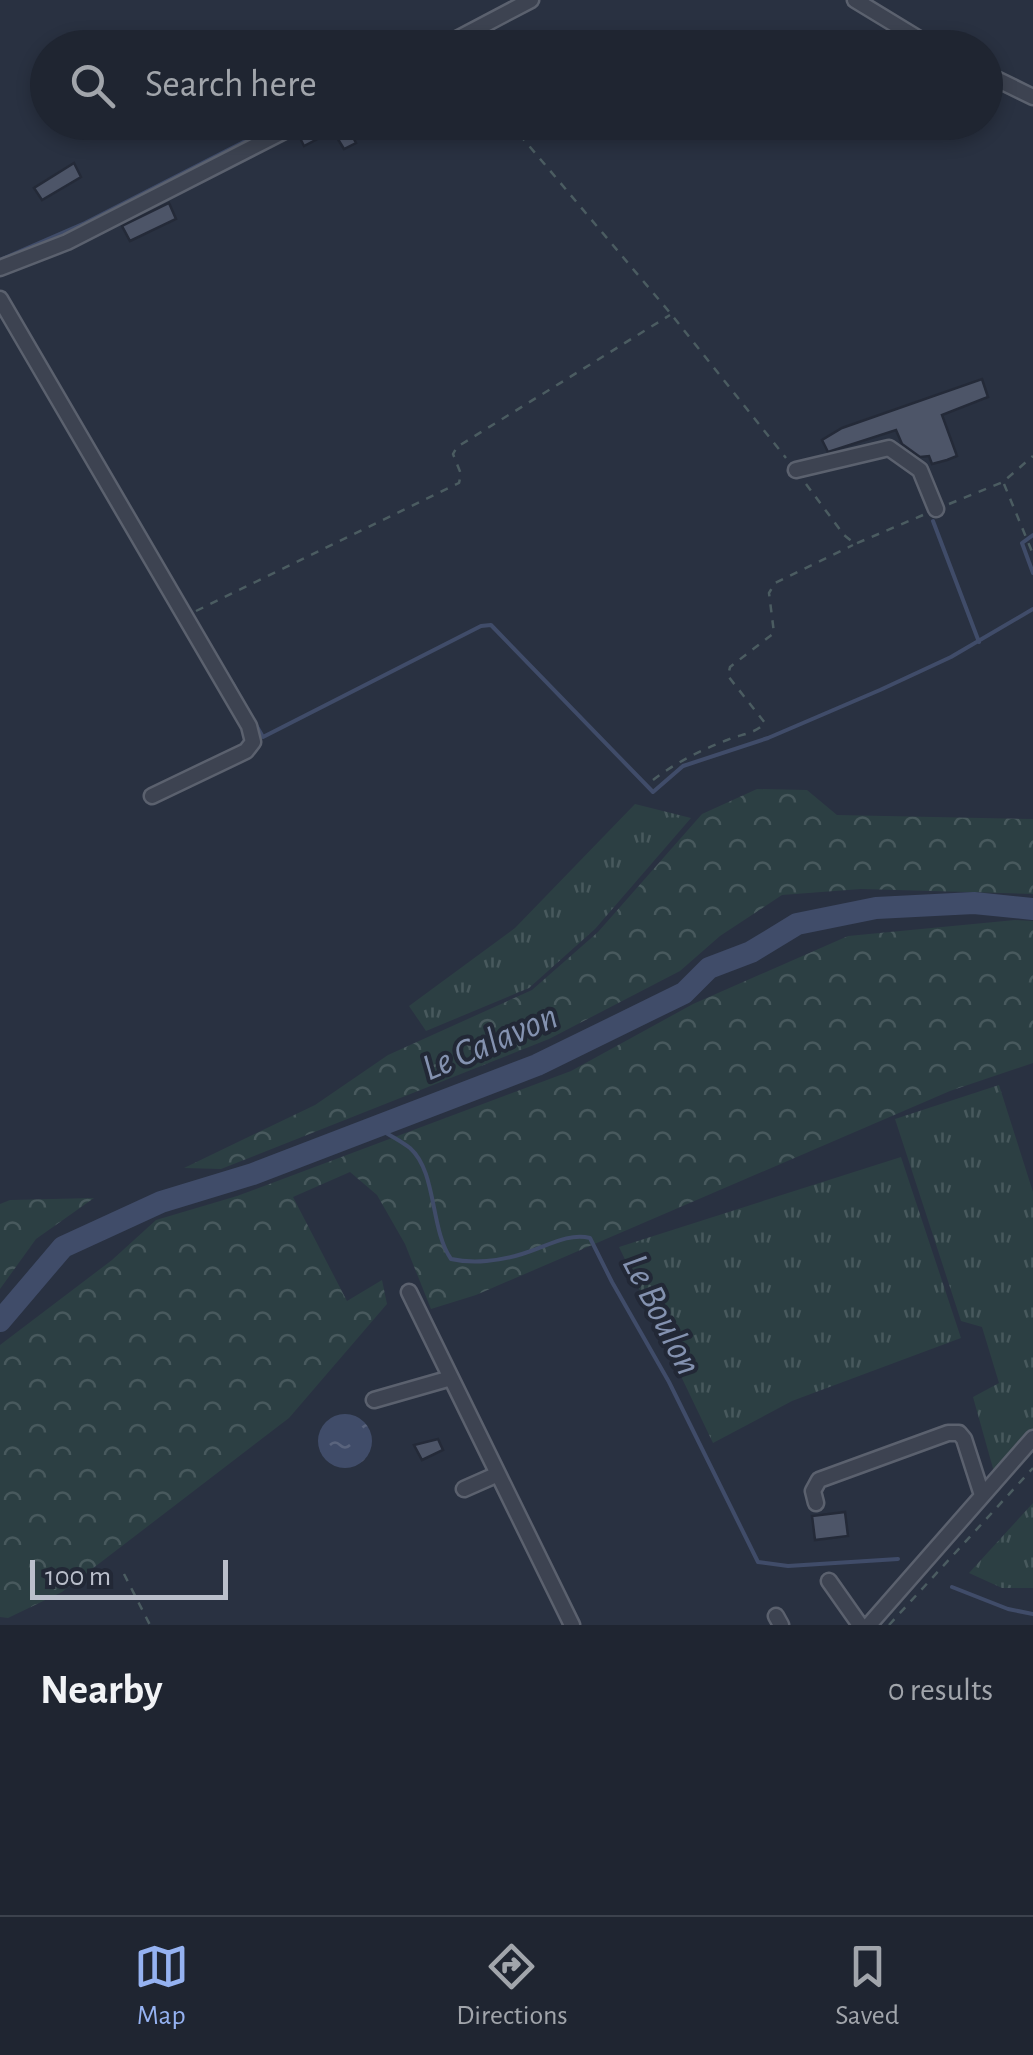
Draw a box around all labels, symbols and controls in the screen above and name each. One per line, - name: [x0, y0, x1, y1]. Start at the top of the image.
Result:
- search box: [30, 30, 1003, 140]
- icon: search: [65, 58, 120, 113]
- text: Search here: [145, 66, 317, 104]
- water label: Le Calavon: [417, 998, 563, 1088]
- water label: Le Boulon: [615, 1248, 707, 1382]
- scale bar: [30, 1555, 228, 1600]
- text: 100 m: [45, 1563, 111, 1591]
- text: Nearby: [40, 1669, 163, 1711]
- text: 0 results: [888, 1674, 993, 1706]
- tab: Map: [134, 1939, 189, 2033]
- tab: Directions: [456, 1939, 568, 2033]
- tab: Saved: [835, 1939, 899, 2033]

